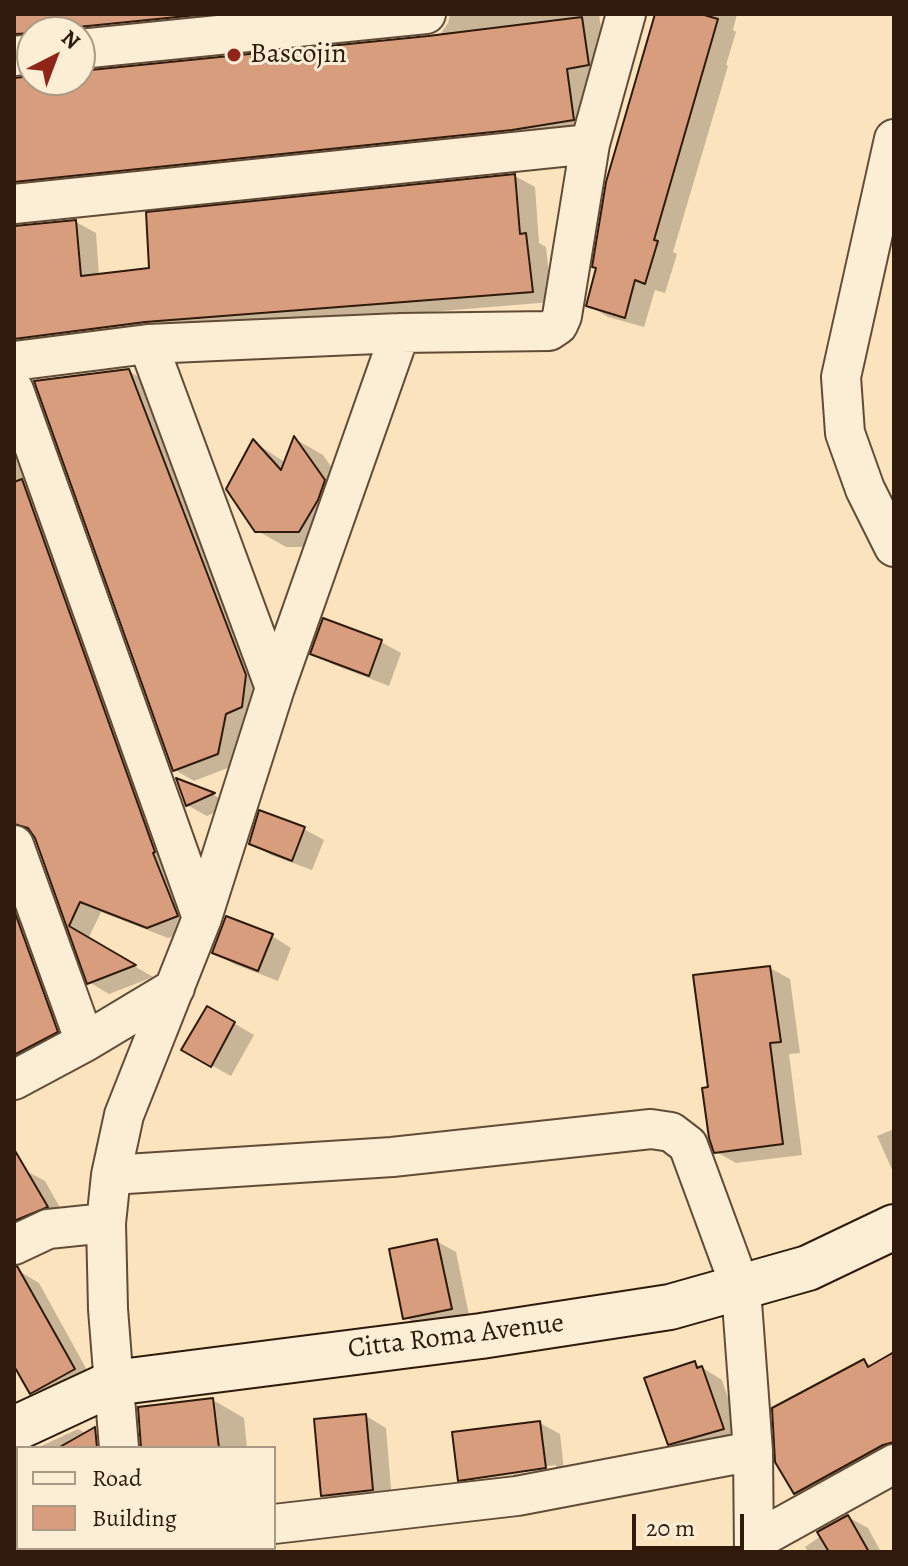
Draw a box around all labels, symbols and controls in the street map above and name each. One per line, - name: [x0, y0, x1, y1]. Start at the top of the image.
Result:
- north arrow: [16, 16, 96, 96]
- text: N: [55, 23, 87, 56]
- place label: Bascojin: [250, 38, 347, 72]
- marker: Bascojin: [225, 46, 243, 64]
- street label: Citta Roma Avenue: [346, 1307, 566, 1367]
- legend: [16, 1446, 276, 1550]
- text: Road: [92, 1462, 142, 1494]
- scale bar: [636, 1498, 748, 1548]
- text: Building: [92, 1502, 177, 1534]
- text: 20 m: [646, 1512, 695, 1544]

